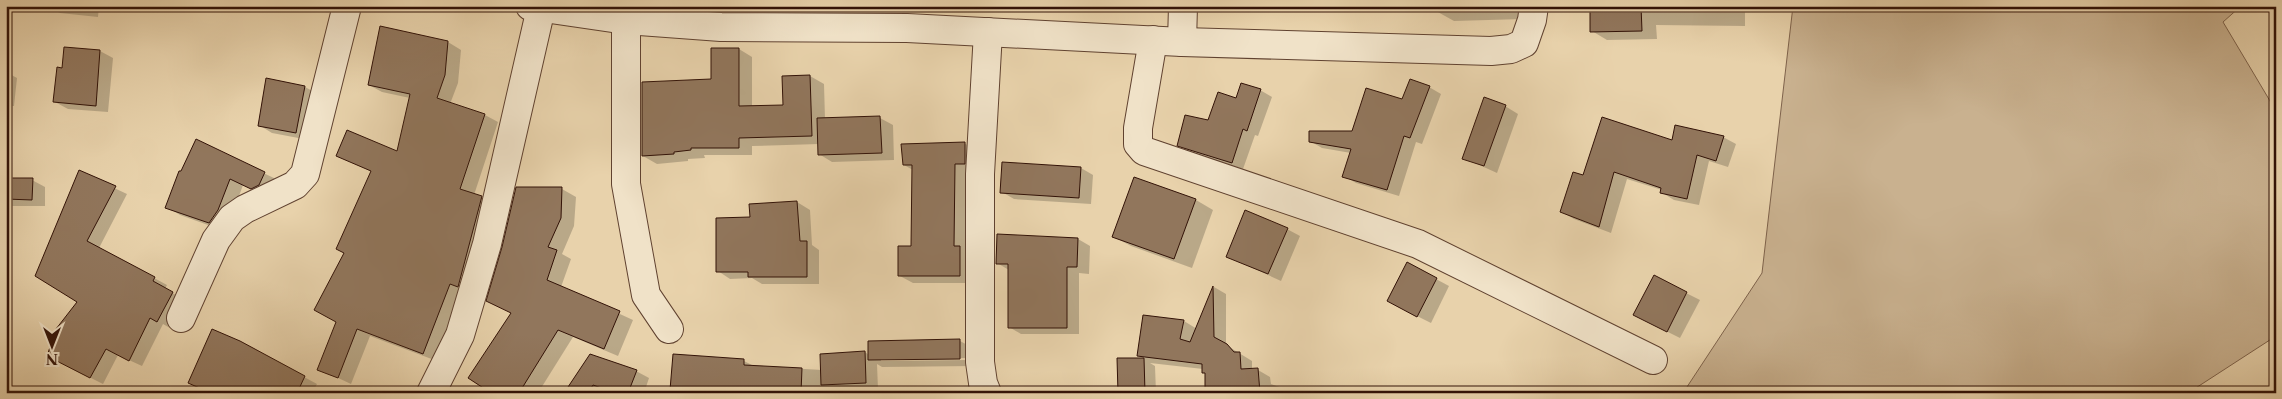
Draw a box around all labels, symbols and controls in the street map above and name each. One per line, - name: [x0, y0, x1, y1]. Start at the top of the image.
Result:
- north arrow: [28, 322, 78, 372]
- text: N: [46, 350, 58, 368]

